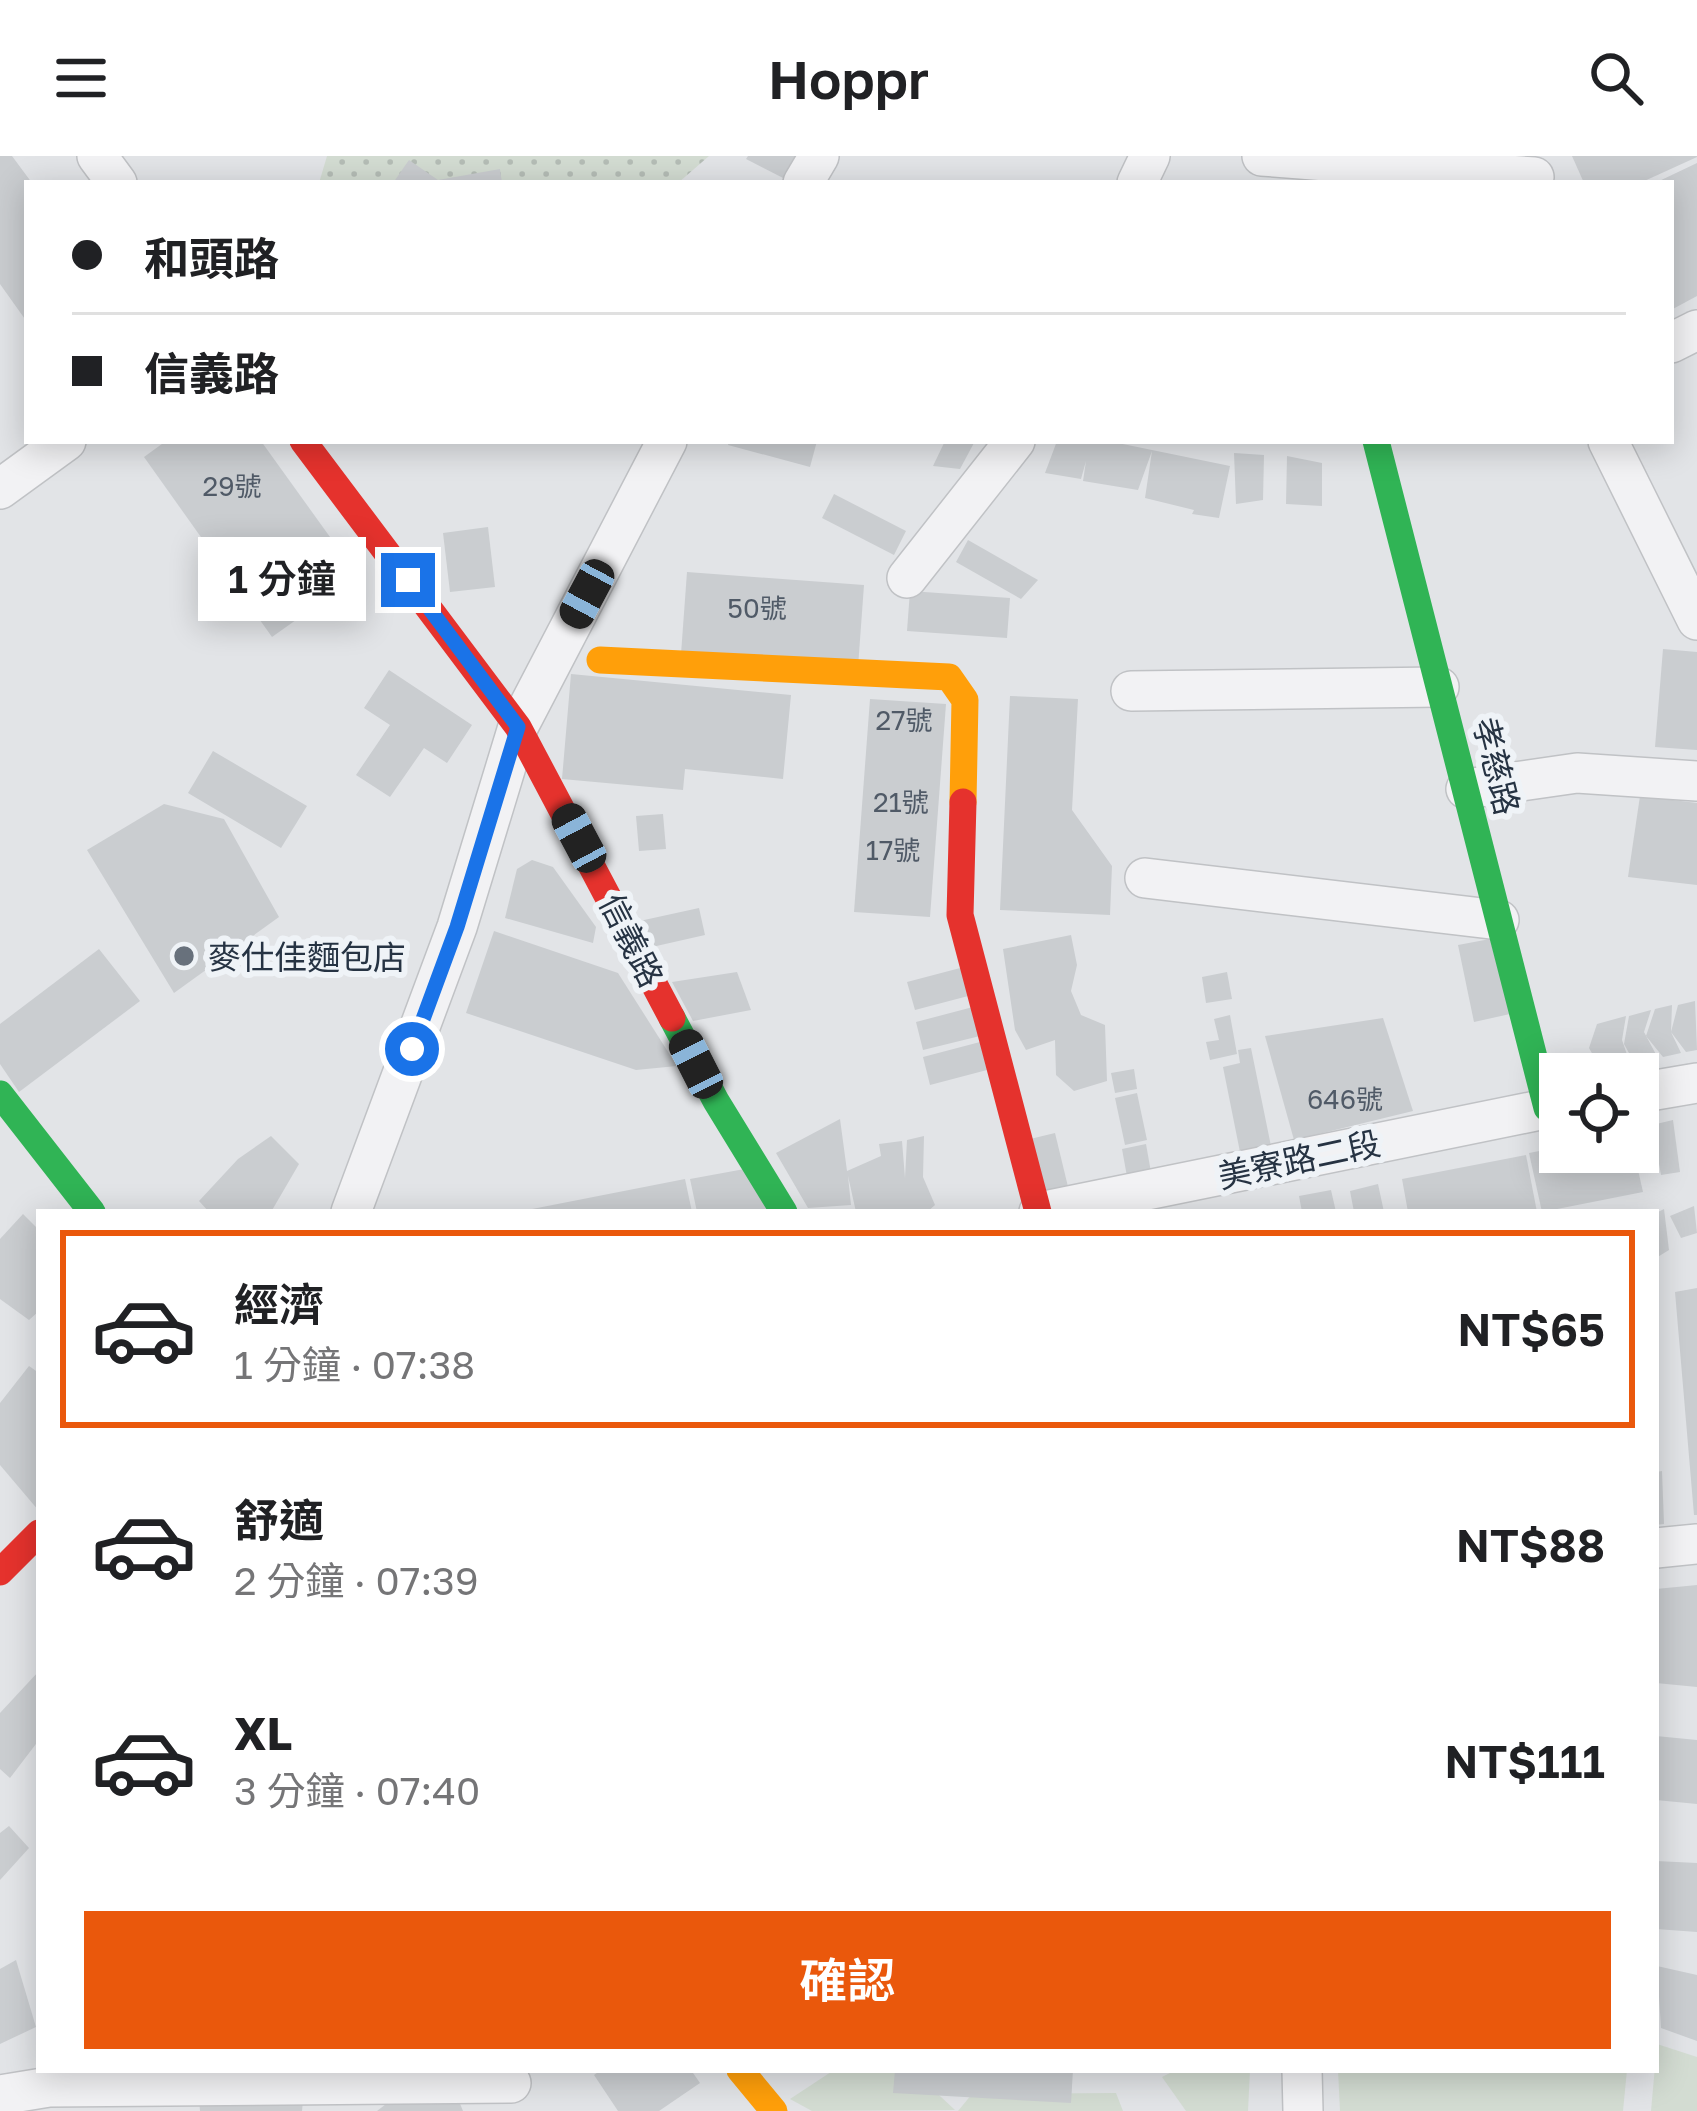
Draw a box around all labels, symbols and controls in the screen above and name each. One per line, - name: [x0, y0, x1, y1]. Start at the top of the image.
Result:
- icon: menu: [48, 45, 114, 111]
- icon: search: [1583, 45, 1649, 111]
- text: Hoppr: [768, 46, 929, 111]
- text: 和頭路: [144, 231, 279, 285]
- text: 信義路: [144, 346, 279, 400]
- house number: 29號: [203, 470, 262, 502]
- callout: 1 分鐘: [198, 538, 366, 622]
- route end: [381, 553, 435, 607]
- car: [554, 554, 620, 634]
- text: 1 分鐘: [228, 555, 336, 602]
- house number: 50號: [727, 592, 787, 624]
- house number: 27號: [876, 704, 932, 736]
- street label: 孝慈路: [1466, 713, 1528, 819]
- house number: 21號: [873, 786, 929, 818]
- car: [546, 798, 612, 878]
- house number: 17號: [866, 834, 920, 866]
- street label: 信義路: [592, 887, 672, 993]
- place label: 麥仕佳麵包店: [208, 937, 406, 976]
- marker: 麥仕佳麵包店: [171, 943, 197, 969]
- route start: [385, 1022, 439, 1076]
- car: [664, 1024, 728, 1104]
- map controls: [1539, 1053, 1659, 1173]
- button: locate: [1539, 1053, 1659, 1173]
- house number: 646號: [1307, 1083, 1383, 1115]
- street label: 美寮路二段: [1214, 1123, 1384, 1195]
- icon: car: [90, 1275, 198, 1383]
- text: 經濟: [234, 1277, 324, 1331]
- text: NT$65: [1457, 1302, 1605, 1356]
- text: 1 分鐘 · 07:38: [234, 1341, 475, 1388]
- icon: car: [90, 1491, 198, 1599]
- text: 舒適: [234, 1493, 324, 1547]
- text: NT$88: [1456, 1518, 1605, 1572]
- text: 2 分鐘 · 07:39: [234, 1557, 479, 1604]
- text: XL: [234, 1706, 292, 1760]
- icon: car: [90, 1707, 198, 1815]
- text: NT$111: [1444, 1734, 1605, 1788]
- text: 3 分鐘 · 07:40: [234, 1767, 480, 1814]
- button: 確認: [84, 1911, 1611, 2049]

